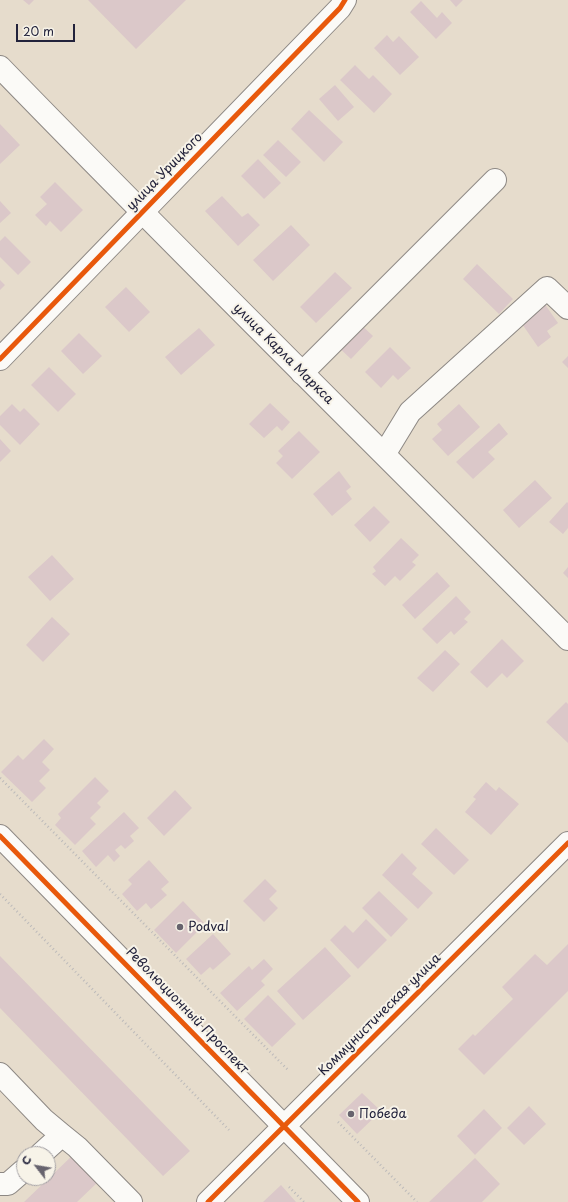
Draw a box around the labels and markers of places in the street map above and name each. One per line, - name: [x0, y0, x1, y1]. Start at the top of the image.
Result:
- place label: Podval: [188, 919, 229, 935]
- marker: Podval: [175, 922, 185, 932]
- place label: Победа: [359, 1106, 406, 1122]
- marker: Победа: [346, 1109, 356, 1119]

